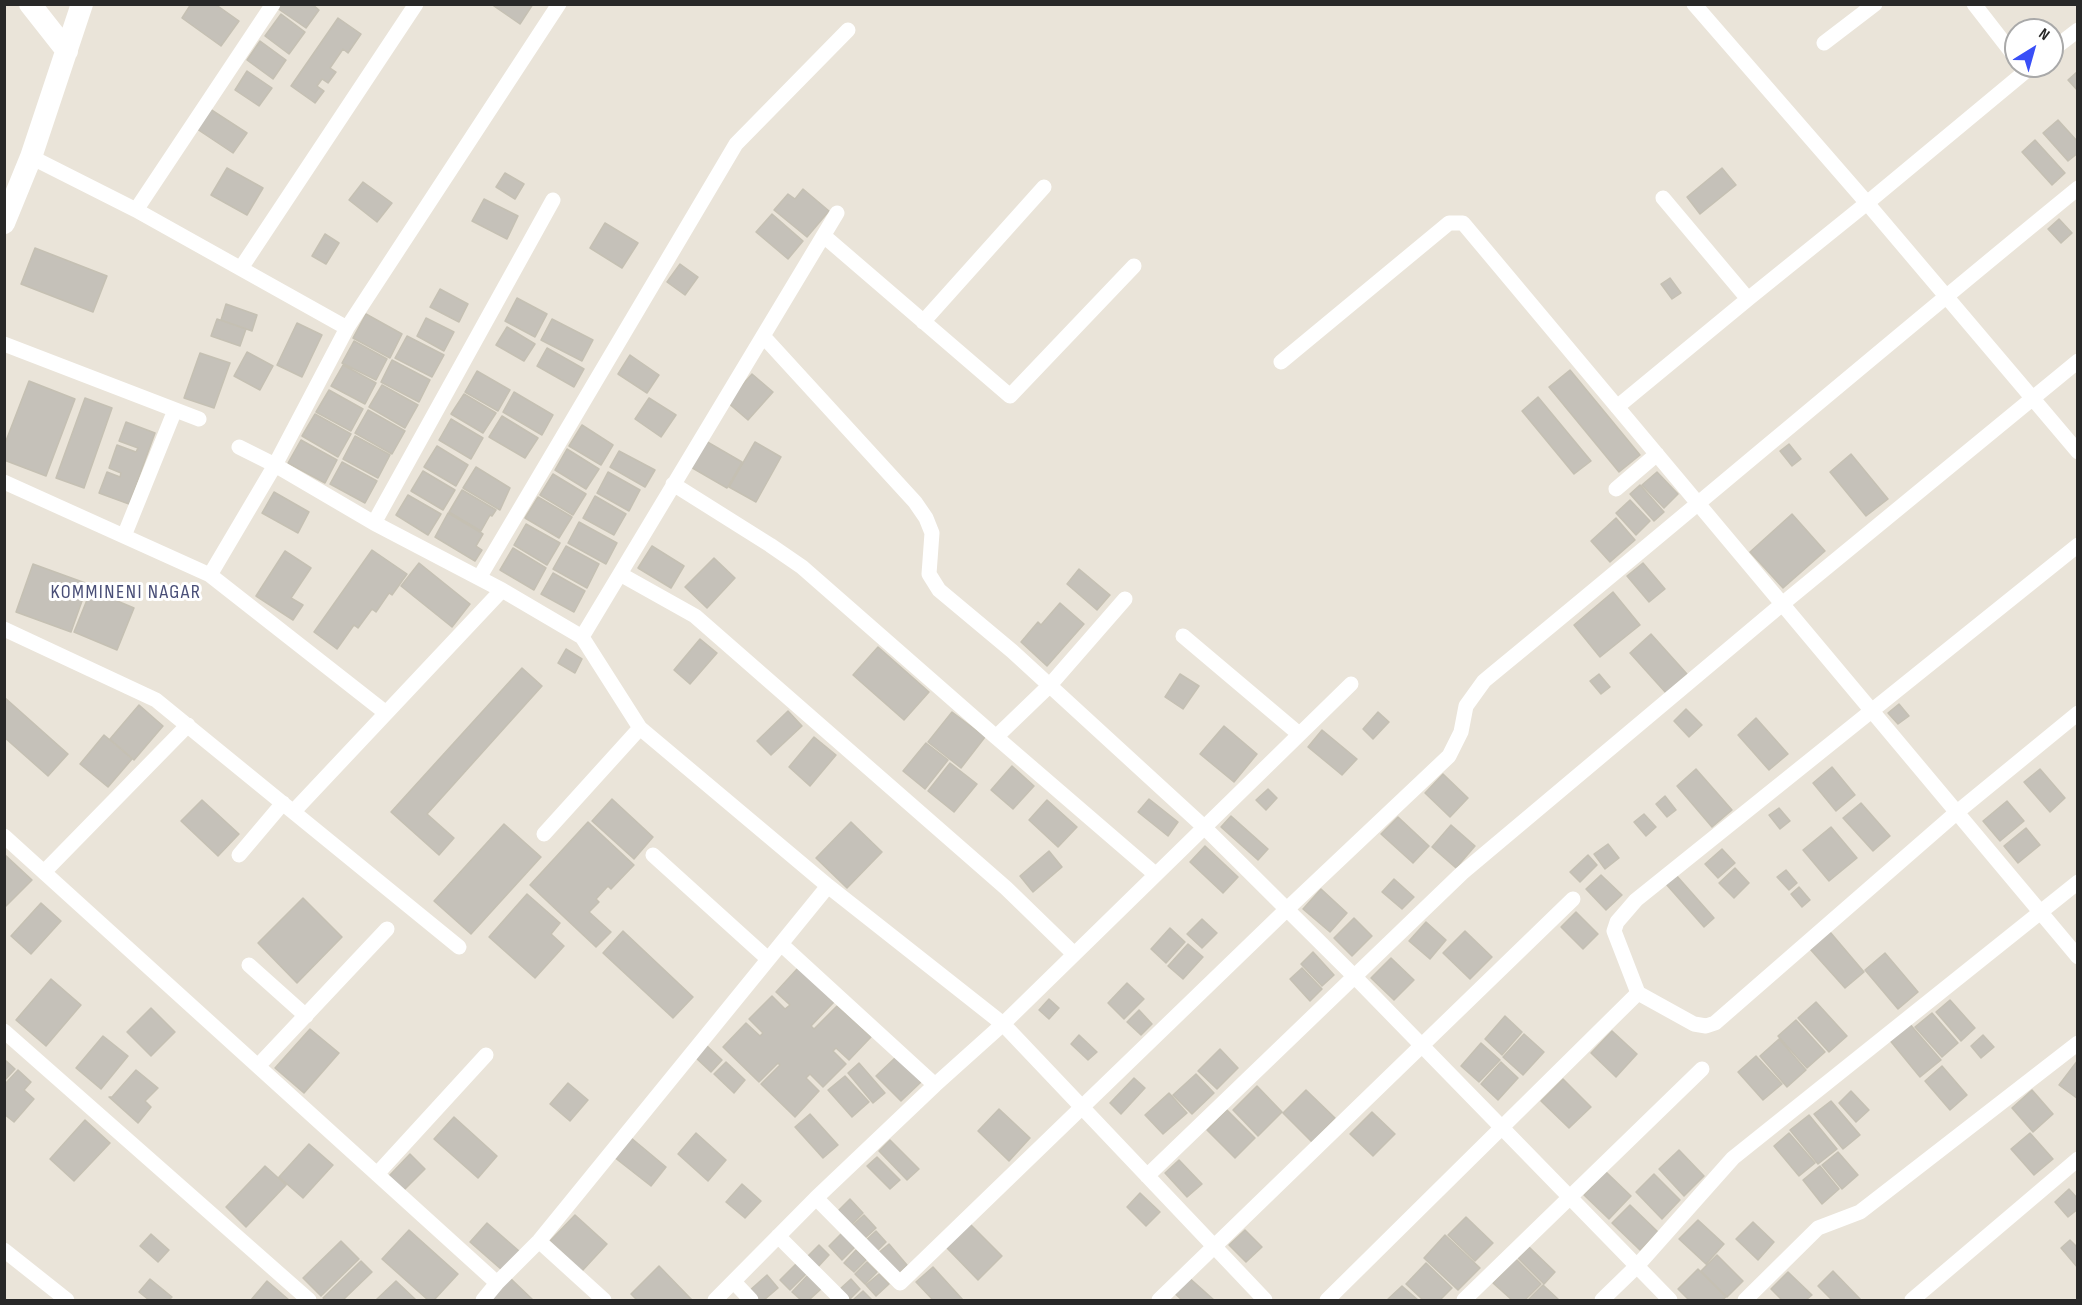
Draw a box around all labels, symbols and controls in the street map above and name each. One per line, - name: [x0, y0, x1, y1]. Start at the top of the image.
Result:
- north arrow: [2004, 18, 2064, 78]
- text: N: [2035, 25, 2053, 45]
- district label: KOMMINENI NAGAR: [50, 581, 202, 605]

